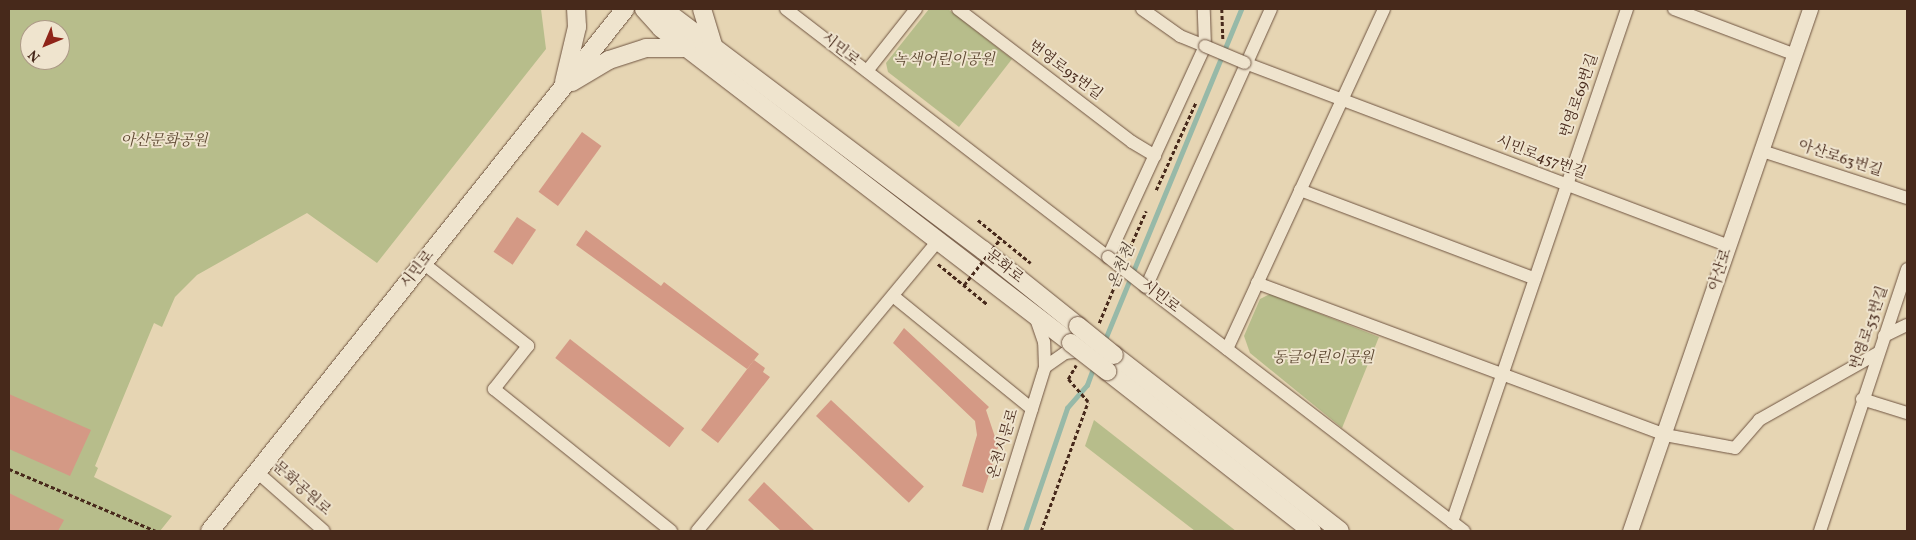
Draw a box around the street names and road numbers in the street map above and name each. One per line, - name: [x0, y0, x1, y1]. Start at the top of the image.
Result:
- street label: 시민로: [817, 30, 863, 70]
- street label: 번영로93번길: [1025, 37, 1105, 105]
- street label: 번영로69번길: [1557, 52, 1603, 140]
- street label: 시민로457번길: [1493, 132, 1589, 184]
- street label: 아산로63번길: [1796, 137, 1884, 181]
- street label: 문화로: [981, 246, 1027, 288]
- street label: 시민로: [398, 247, 438, 293]
- street label: 아산로: [1706, 247, 1736, 293]
- street label: 시민로: [1137, 277, 1183, 317]
- street label: 번영로53번길: [1847, 284, 1893, 372]
- street label: 온천시문로: [985, 407, 1023, 481]
- street label: 문화공원로: [268, 458, 334, 520]

